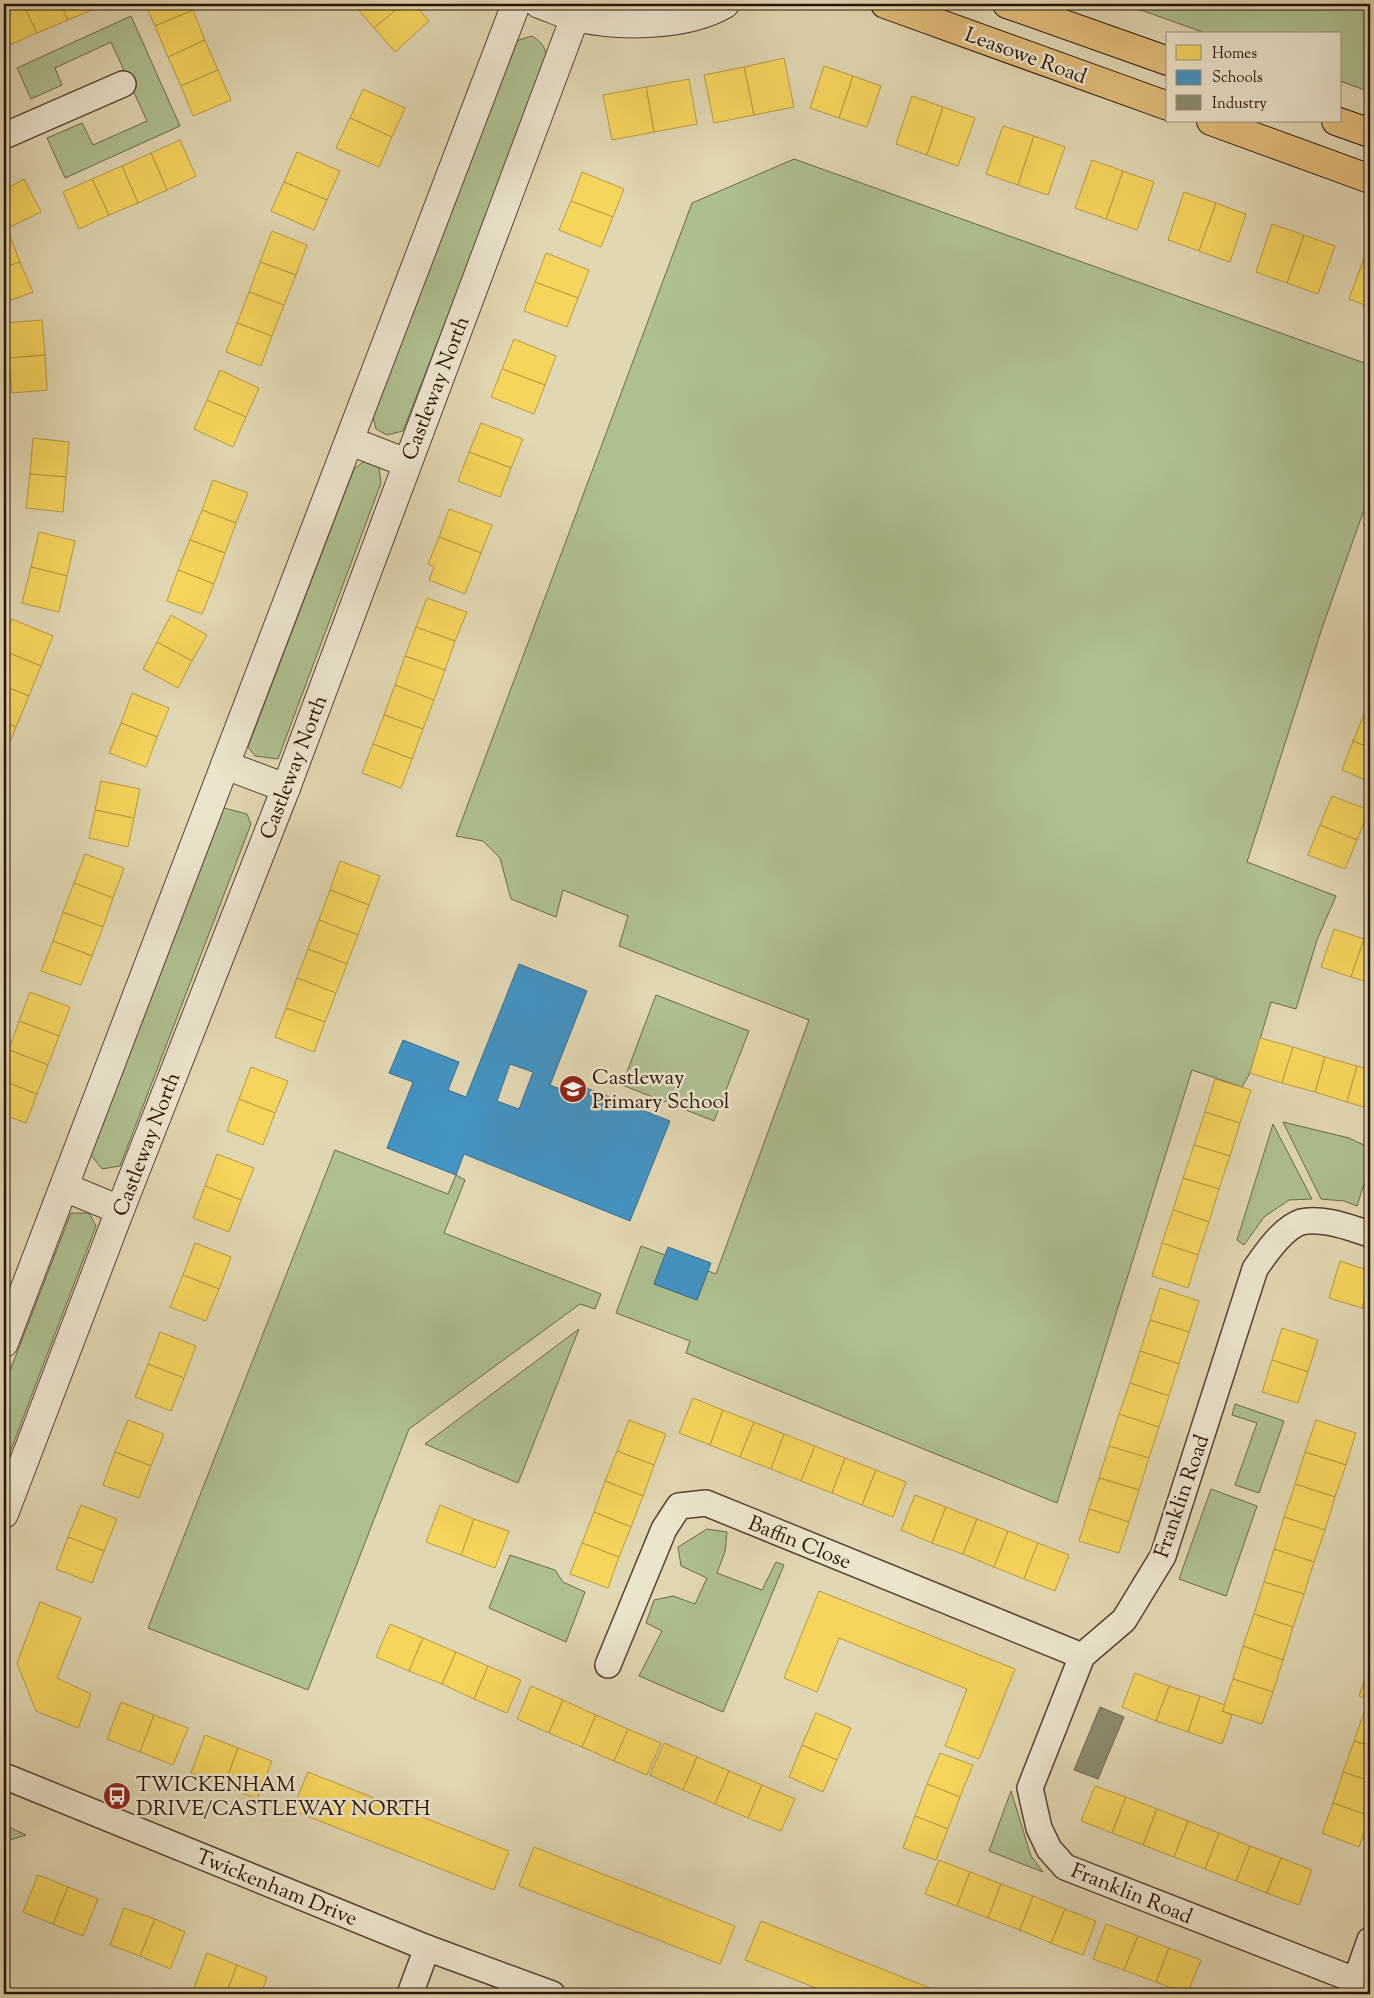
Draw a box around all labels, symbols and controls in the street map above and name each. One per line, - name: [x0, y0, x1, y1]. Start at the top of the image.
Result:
- street label: Leasowe Road: [960, 21, 1091, 93]
- legend: [1166, 32, 1342, 122]
- text: Homes: [1212, 44, 1257, 65]
- text: Schools: [1212, 68, 1263, 89]
- text: Industry: [1212, 94, 1267, 115]
- street label: Castleway North: [396, 312, 478, 465]
- street label: Castleway North: [254, 691, 336, 844]
- place label: Castleway Primary School: [592, 1064, 730, 1118]
- street label: Castleway North: [107, 1068, 189, 1221]
- school or university icon: Castleway Primary School: [558, 1074, 588, 1104]
- street label: Franklin Road: [1148, 1431, 1218, 1562]
- street label: Baffin Close: [743, 1510, 855, 1578]
- place label: TWICKENHAM DRIVE/CASTLEWAY NORTH: [136, 1771, 431, 1825]
- bus stop icon: TWICKENHAM DRIVE/CASTLEWAY NORTH: [102, 1781, 132, 1811]
- street label: Twickenham Drive: [191, 1843, 361, 1935]
- street label: Franklin Road: [1066, 1857, 1197, 1933]

